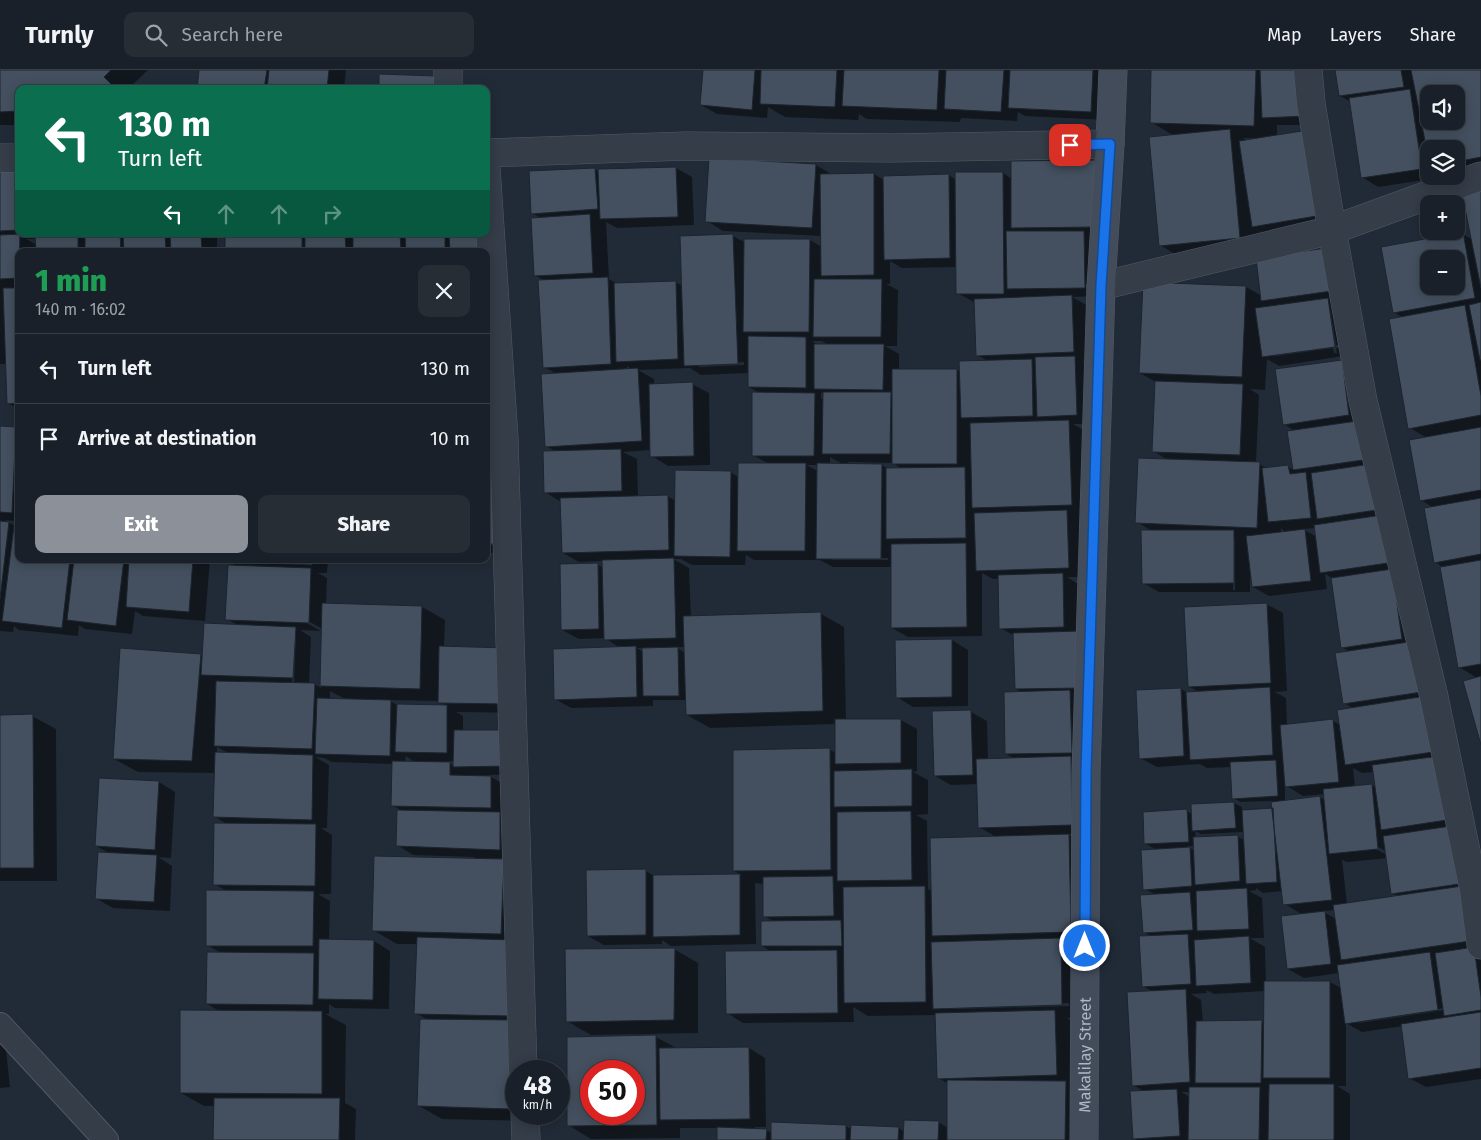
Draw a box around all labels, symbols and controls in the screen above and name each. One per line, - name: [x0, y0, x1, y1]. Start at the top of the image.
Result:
- search box: [124, 12, 474, 57]
- text: Turnly: [25, 21, 94, 49]
- icon: search: [142, 21, 170, 49]
- text: Search here: [182, 23, 283, 46]
- text: Map: [1267, 24, 1302, 46]
- text: Layers: [1330, 24, 1382, 46]
- text: Share: [1410, 24, 1456, 46]
- map controls: [1420, 85, 1465, 295]
- button: sound: [1420, 85, 1465, 130]
- text: 130 m: [118, 103, 211, 145]
- icon: left: [35, 105, 100, 170]
- pin: [1049, 124, 1091, 166]
- icon: arrive: [1056, 131, 1084, 159]
- button: layers: [1420, 140, 1465, 185]
- text: Turn left: [118, 145, 202, 172]
- button: +: [1420, 195, 1465, 240]
- icon: left: [159, 200, 187, 228]
- icon: ahead: [212, 200, 240, 228]
- icon: ahead: [265, 200, 293, 228]
- icon: right: [318, 200, 346, 228]
- button: −: [1420, 250, 1465, 295]
- text: 1 min: [35, 263, 107, 299]
- button: close: [418, 265, 470, 317]
- text: 140 m · 16:02: [35, 300, 126, 319]
- icon: left: [35, 355, 63, 383]
- text: Turn left: [78, 357, 152, 380]
- text: 130 m: [420, 357, 470, 380]
- icon: arrive: [35, 425, 63, 453]
- text: Arrive at destination: [78, 427, 257, 450]
- text: 10 m: [430, 427, 470, 450]
- button: Exit: [35, 495, 248, 553]
- button: Share: [258, 495, 470, 553]
- position arrow: [1058, 919, 1110, 971]
- street label: Makalilay Street: [1075, 997, 1095, 1113]
- speed limit sign: 50: [580, 1060, 645, 1125]
- text: 48: [523, 1071, 552, 1101]
- text: km/h: [523, 1098, 552, 1112]

